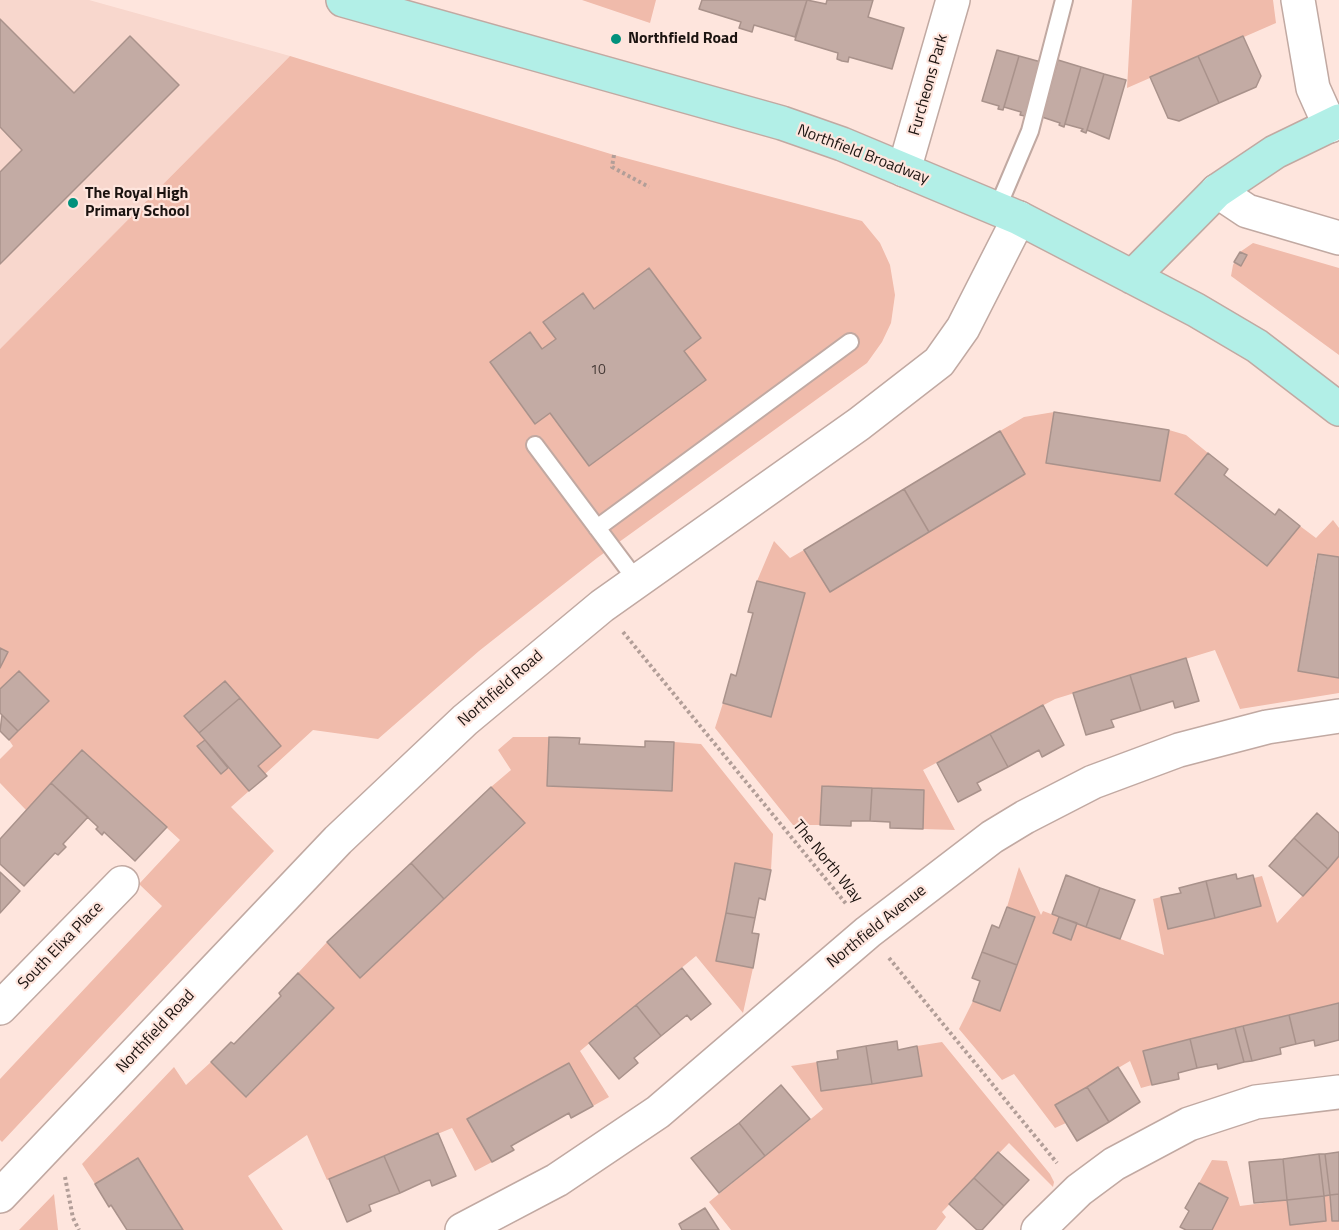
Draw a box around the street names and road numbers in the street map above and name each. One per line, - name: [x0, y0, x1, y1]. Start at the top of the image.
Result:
- street label: Furcheons Park: [905, 32, 953, 138]
- street label: Northfield Broadway: [794, 121, 932, 189]
- street label: Northfield Road: [455, 647, 547, 731]
- street label: The North Way: [788, 817, 866, 907]
- street label: Northfield Avenue: [824, 881, 930, 973]
- street label: South Elixa Place: [14, 898, 108, 994]
- street label: Northfield Road: [113, 987, 199, 1077]

